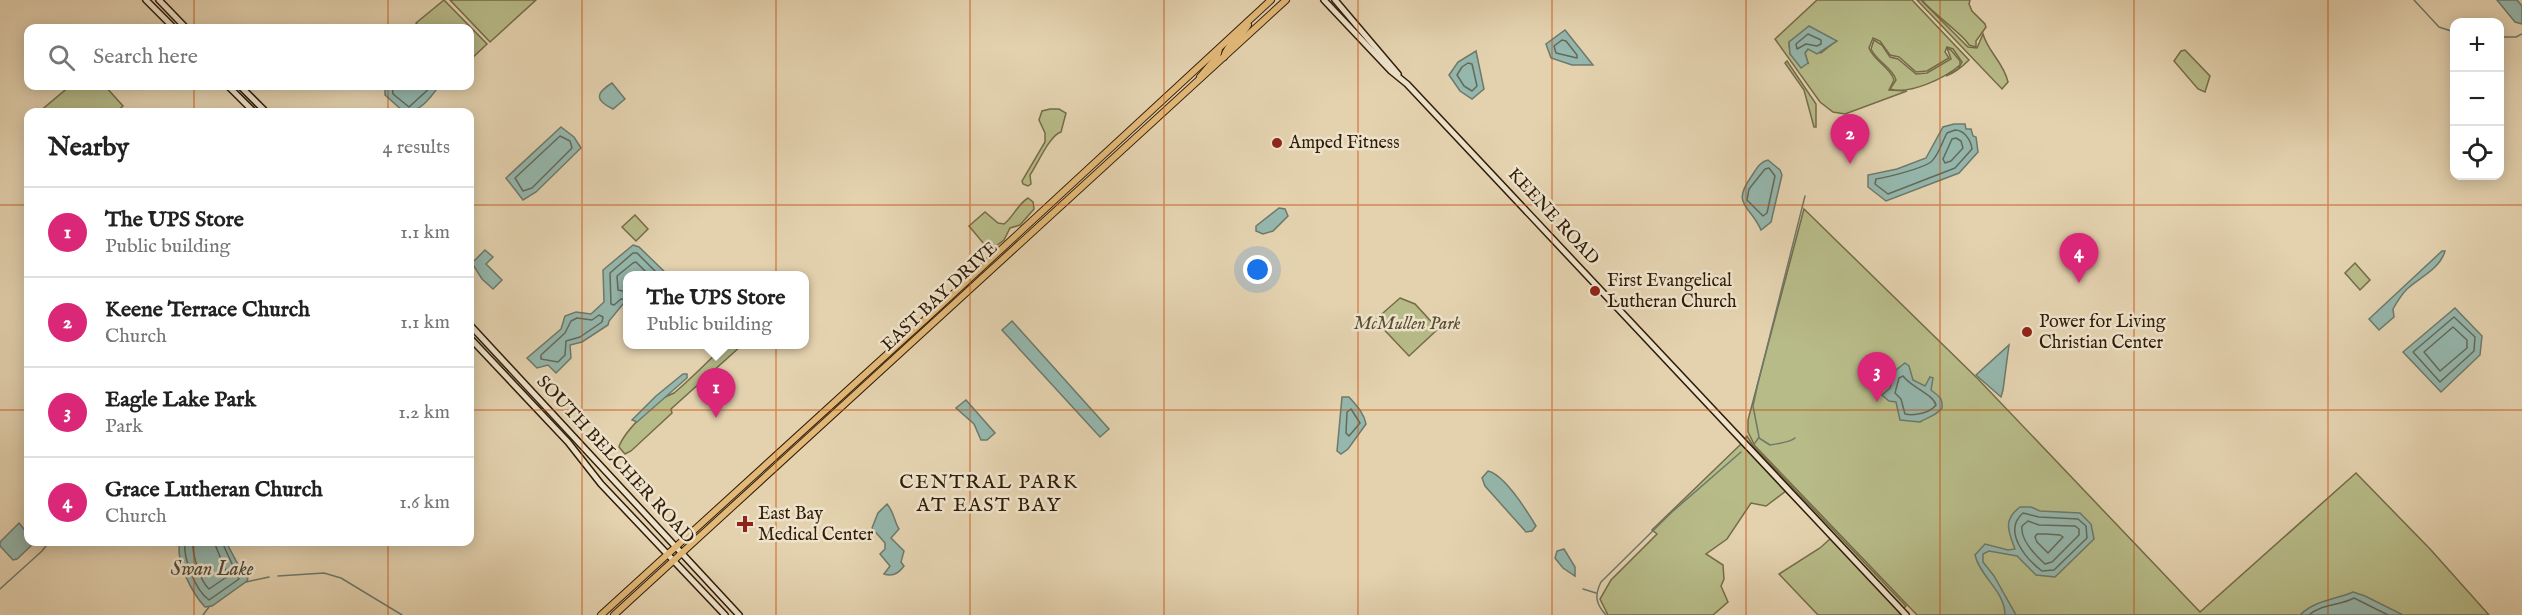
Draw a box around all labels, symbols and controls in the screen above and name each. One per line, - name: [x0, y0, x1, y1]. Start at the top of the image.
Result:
- map controls: [2450, 18, 2504, 180]
- button: +: [2450, 18, 2504, 72]
- search box: [24, 24, 474, 90]
- icon: search: [45, 41, 78, 74]
- text: Search here: [93, 43, 198, 71]
- button: −: [2450, 72, 2504, 126]
- pin: 2: [1830, 114, 1870, 164]
- button: locate: [2450, 126, 2504, 180]
- text: Nearby: [48, 131, 129, 164]
- place label: Amped Fitness: [1288, 132, 1400, 155]
- text: 4 results: [383, 135, 450, 160]
- marker: Amped Fitness: [1270, 136, 1284, 150]
- street label: KEENE ROAD: [1502, 164, 1604, 270]
- text: The UPS Store: [105, 206, 244, 234]
- text: 1: [64, 220, 71, 245]
- text: 1.1 km: [400, 220, 450, 245]
- text: Public building: [105, 234, 230, 259]
- pin: 4: [2060, 234, 2098, 283]
- street label: EAST BAY DRIVE: [877, 237, 1003, 357]
- your location: [1243, 255, 1272, 284]
- place label: First Evangelical Lutheran Church: [1607, 270, 1737, 314]
- popup: [623, 271, 809, 349]
- text: The UPS Store: [647, 284, 785, 312]
- marker: First Evangelical Lutheran Church: [1588, 284, 1602, 298]
- text: Keene Terrace Church: [105, 296, 310, 324]
- text: 2: [63, 310, 72, 335]
- text: 1.1 km: [400, 310, 450, 335]
- place label: Power for Living Christian Center: [2039, 311, 2166, 355]
- text: Public building: [647, 312, 772, 337]
- park label: McMullen Park: [1353, 313, 1461, 336]
- text: Church: [105, 324, 167, 349]
- marker: Power for Living Christian Center: [2020, 325, 2034, 339]
- pin: 3: [1858, 352, 1896, 402]
- pin: 1: [696, 368, 736, 418]
- street label: SOUTH BELCHER ROAD: [531, 371, 699, 549]
- text: Eagle Lake Park: [105, 386, 256, 414]
- text: 3: [64, 400, 71, 425]
- text: 1.2 km: [398, 400, 450, 425]
- text: Park: [105, 414, 143, 439]
- district label: CENTRAL PARK AT EAST BAY: [899, 470, 1079, 518]
- text: Grace Lutheran Church: [105, 476, 323, 504]
- text: 4: [63, 490, 72, 515]
- text: 1.6 km: [399, 490, 450, 515]
- place label: East Bay Medical Center: [758, 503, 874, 547]
- text: Church: [105, 504, 167, 529]
- marker: East Bay Medical Center: [736, 515, 754, 533]
- water label: Swan Lake: [171, 557, 254, 582]

